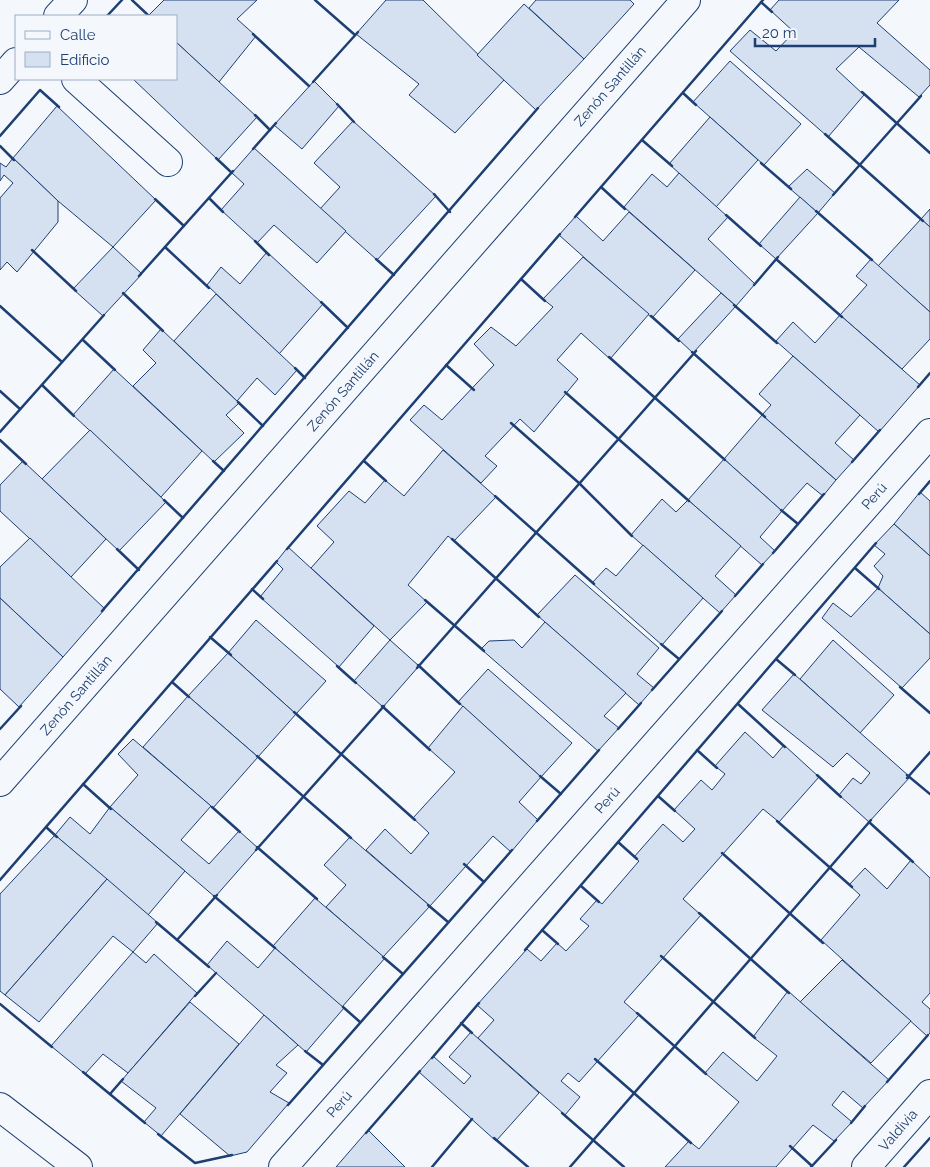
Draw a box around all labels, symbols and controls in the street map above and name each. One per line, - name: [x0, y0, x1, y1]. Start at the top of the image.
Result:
- legend: [15, 15, 178, 80]
- scale bar: [755, 15, 875, 47]
- text: 20 m: [762, 24, 797, 42]
- text: Calle: [60, 26, 96, 44]
- street label: Zenón Santillán: [571, 43, 649, 129]
- text: Edificio: [60, 51, 110, 69]
- street label: Zenón Santillán: [304, 348, 382, 434]
- street label: Perú: [858, 479, 890, 513]
- street label: Zenón Santillán: [37, 652, 115, 738]
- street label: Perú: [591, 783, 623, 817]
- street label: Perú: [323, 1087, 355, 1121]
- street label: Valdivia: [876, 1106, 920, 1154]

